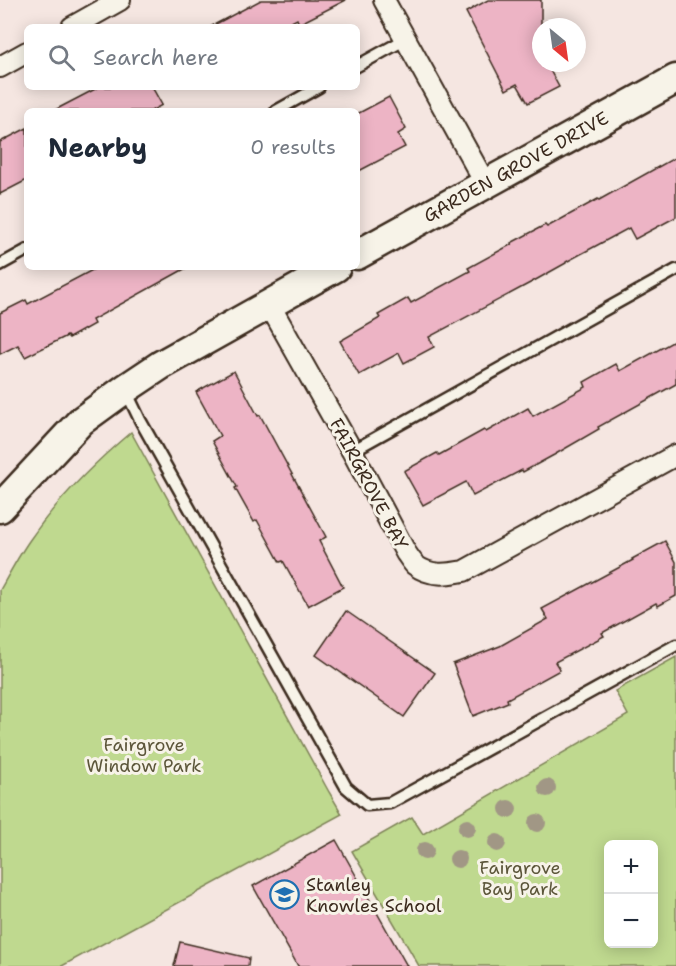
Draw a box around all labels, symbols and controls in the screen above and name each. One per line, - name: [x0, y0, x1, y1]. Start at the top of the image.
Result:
- north arrow: [532, 18, 586, 72]
- search box: [24, 24, 360, 90]
- icon: search: [45, 41, 78, 74]
- text: Search here: [93, 43, 219, 72]
- street label: GARDEN GROVE DRIVE: [419, 106, 613, 228]
- text: Nearby: [48, 130, 147, 165]
- text: 0 results: [250, 134, 336, 160]
- street label: FAIRGROVE BAY: [324, 414, 414, 554]
- park label: Fairgrove Window Park: [86, 733, 202, 778]
- map controls: [604, 840, 658, 948]
- button: +: [604, 840, 658, 894]
- park label: Fairgrove Bay Park: [479, 856, 561, 901]
- place label: Stanley Knowles School: [306, 873, 442, 918]
- school or university icon: Stanley Knowles School: [269, 879, 301, 911]
- button: −: [604, 894, 658, 948]

